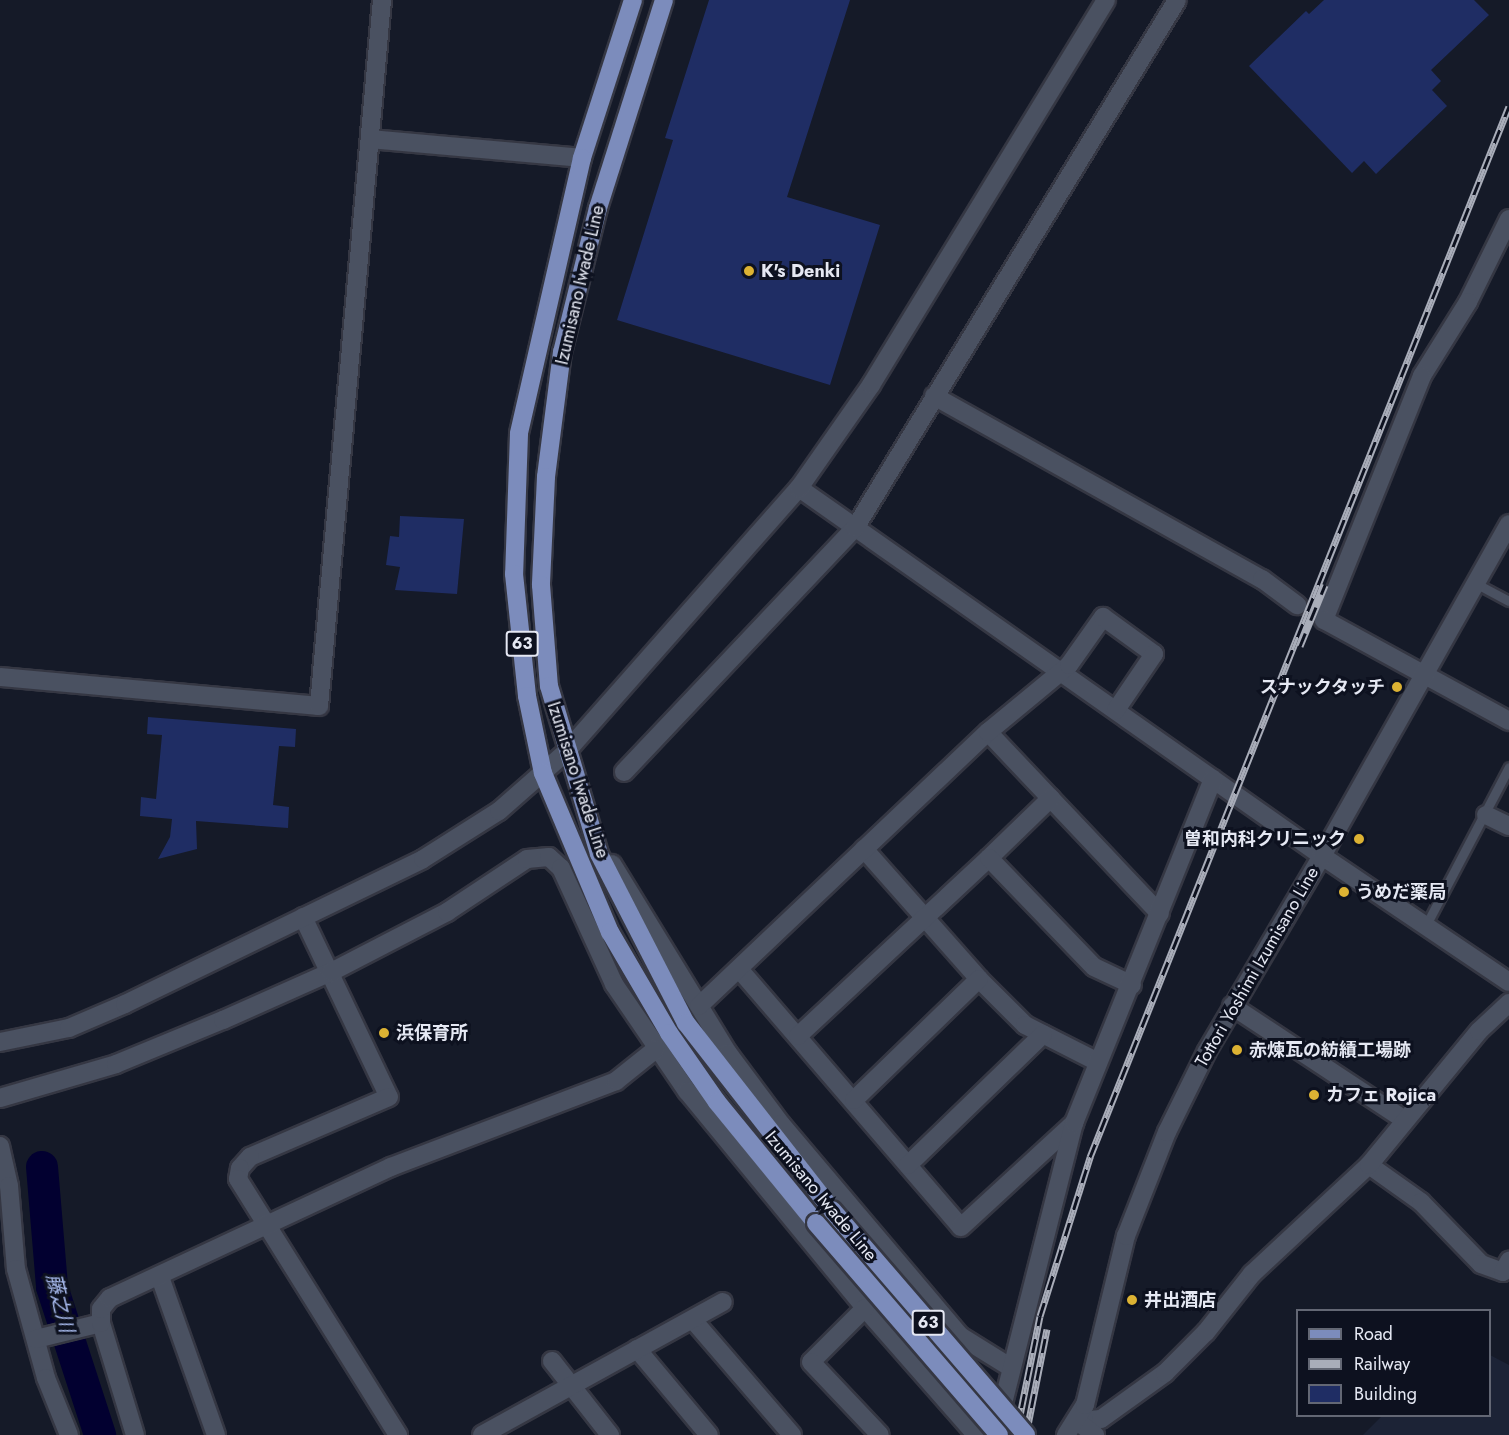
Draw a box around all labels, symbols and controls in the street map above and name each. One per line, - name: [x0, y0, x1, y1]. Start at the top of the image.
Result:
- street label: Izumisano Iwade Line: [551, 203, 609, 367]
- place label: K's Denki: [761, 260, 840, 282]
- marker: K's Denki: [742, 264, 756, 278]
- road number: 63: [506, 631, 538, 657]
- place label: スナックタッチ: [1259, 676, 1385, 698]
- marker: スナックタッチ: [1390, 680, 1404, 694]
- street label: Izumisano Iwade Line: [543, 699, 613, 861]
- place label: 曽和内科クリニック: [1184, 828, 1346, 850]
- marker: 曽和内科クリニック: [1350, 830, 1368, 848]
- street label: Tottori Yoshimi Izumisano Line: [1191, 863, 1323, 1071]
- place label: うめだ薬局: [1356, 881, 1446, 903]
- marker: うめだ薬局: [1337, 885, 1351, 899]
- place label: 浜保育所: [396, 1022, 468, 1044]
- marker: 浜保育所: [377, 1026, 391, 1040]
- place label: 赤煉瓦の紡績工場跡: [1249, 1039, 1411, 1061]
- marker: 赤煉瓦の紡績工場跡: [1230, 1043, 1244, 1057]
- place label: カフェ Rojica: [1326, 1084, 1436, 1106]
- marker: カフェ Rojica: [1307, 1088, 1321, 1102]
- street label: Izumisano Iwade Line: [760, 1127, 882, 1265]
- water label: 藤之川: [41, 1271, 79, 1335]
- place label: 井出酒店: [1144, 1289, 1216, 1311]
- marker: 井出酒店: [1125, 1293, 1139, 1307]
- legend: [1296, 1309, 1491, 1417]
- road number: 63: [912, 1310, 944, 1336]
- text: Road: [1354, 1321, 1393, 1347]
- text: Railway: [1354, 1351, 1410, 1377]
- text: Building: [1354, 1381, 1417, 1407]

